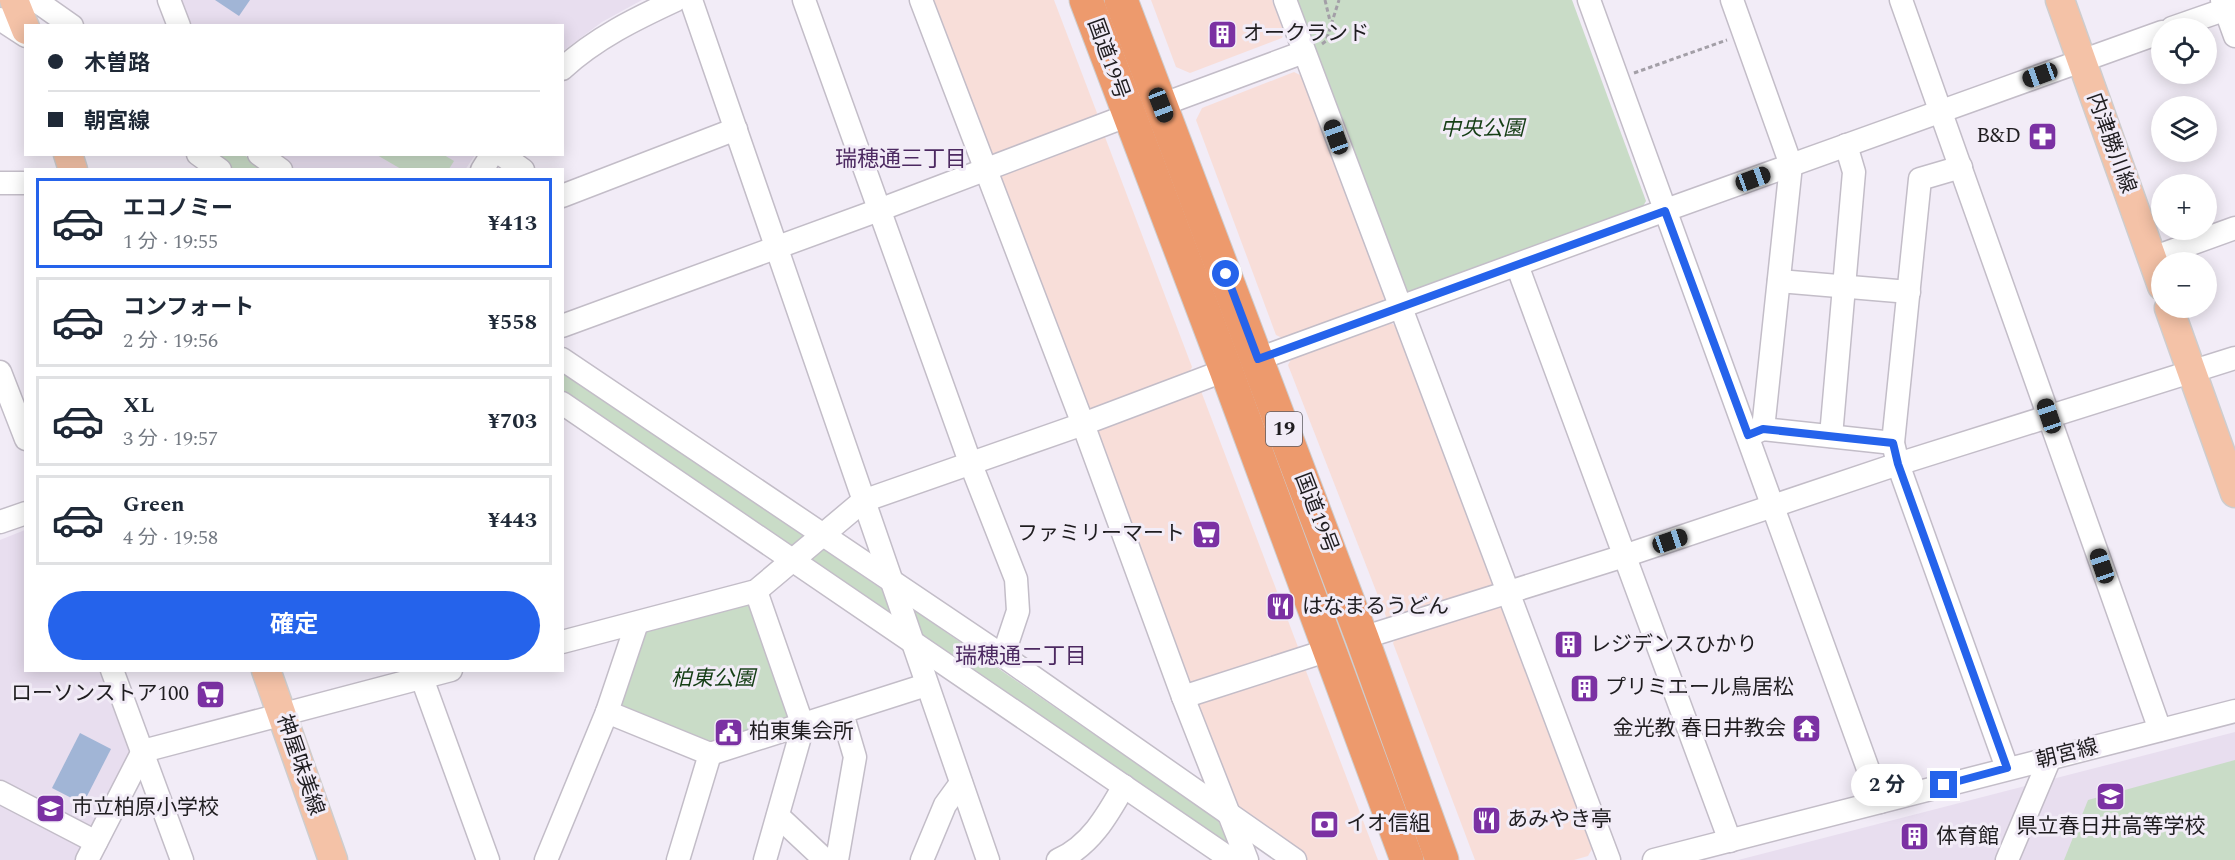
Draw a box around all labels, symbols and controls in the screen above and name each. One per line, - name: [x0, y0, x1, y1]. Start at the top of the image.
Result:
- street label: 国道19号: [1079, 14, 1137, 104]
- building icon: オークランド: [1206, 18, 1238, 50]
- place label: オークランド: [1243, 18, 1369, 50]
- map controls: [2151, 18, 2217, 318]
- button: locate: [2151, 18, 2217, 84]
- text: 木曽路: [84, 47, 150, 80]
- car: [2020, 60, 2060, 90]
- car: [1146, 85, 1176, 125]
- street label: 内津勝川線: [2078, 88, 2144, 198]
- button: layers: [2151, 96, 2217, 162]
- text: 朝宮線: [84, 105, 150, 138]
- park label: 中央公園: [1440, 113, 1527, 145]
- car: [1321, 117, 1351, 157]
- place label: B&D: [1976, 120, 2021, 152]
- pharmacy icon: B&D: [2026, 120, 2058, 152]
- district label: 瑞穂通三丁目: [835, 143, 967, 176]
- car: [1733, 164, 1773, 194]
- button: +: [2151, 174, 2217, 240]
- text: エコノミー: [123, 192, 233, 225]
- icon: car: [51, 196, 105, 250]
- text: ¥413: [488, 207, 537, 240]
- text: 1 分 · 19:55: [123, 227, 218, 257]
- button: −: [2151, 252, 2217, 318]
- route start: [1212, 260, 1239, 287]
- text: コンフォート: [123, 291, 254, 324]
- icon: car: [51, 295, 105, 349]
- text: ¥558: [488, 306, 537, 339]
- text: 2 分 · 19:56: [123, 326, 218, 356]
- text: XL: [123, 389, 154, 422]
- icon: car: [51, 394, 105, 448]
- car: [2035, 396, 2063, 436]
- text: ¥703: [488, 405, 537, 438]
- road number: 19: [1266, 412, 1302, 446]
- text: 3 分 · 19:57: [123, 424, 218, 454]
- street label: 国道19号: [1286, 468, 1346, 558]
- text: Green: [123, 488, 185, 521]
- icon: car: [51, 493, 105, 547]
- text: ¥443: [488, 504, 537, 537]
- place label: ファミリーマート: [1017, 518, 1185, 550]
- supermarket icon: ファミリーマート: [1190, 518, 1222, 550]
- text: 4 分 · 19:58: [123, 523, 218, 553]
- car: [1650, 527, 1690, 555]
- car: [2088, 546, 2116, 586]
- button: 確定: [48, 591, 540, 660]
- restaurant icon: はなまるうどん: [1265, 591, 1297, 623]
- place label: はなまるうどん: [1302, 591, 1449, 623]
- building icon: レジデンスひかり: [1553, 629, 1585, 661]
- place label: レジデンスひかり: [1590, 629, 1758, 661]
- district label: 瑞穂通二丁目: [955, 640, 1087, 673]
- park label: 柏東公園: [671, 663, 758, 695]
- building icon: プリミエール鳥居松: [1568, 672, 1600, 704]
- place label: プリミエール鳥居松: [1605, 672, 1794, 704]
- place label: ローソンストア100: [11, 678, 189, 710]
- supermarket icon: ローソンストア100: [194, 678, 226, 710]
- street label: 神屋味美線: [268, 710, 332, 820]
- place label: 金光教 春日井教会: [1613, 713, 1786, 745]
- temple icon: 金光教 春日井教会: [1791, 713, 1823, 745]
- public building icon: 柏東集会所: [712, 716, 744, 748]
- place label: 柏東集会所: [749, 716, 854, 748]
- street label: 朝宮線: [2033, 731, 2101, 777]
- callout: 2 分: [1851, 764, 1923, 806]
- text: 2 分: [1869, 770, 1905, 800]
- route end: [1930, 771, 1957, 798]
- school or university icon: 県立春日井高等学校: [2095, 780, 2127, 812]
- school or university icon: 市立柏原小学校: [35, 792, 67, 824]
- place label: 市立柏原小学校: [72, 792, 219, 824]
- restaurant icon: あみやき亭: [1470, 804, 1502, 836]
- place label: あみやき亭: [1507, 804, 1612, 836]
- bank icon: イオ信組: [1309, 808, 1341, 840]
- place label: イオ信組: [1346, 808, 1430, 840]
- place label: 県立春日井高等学校: [2017, 811, 2206, 843]
- building icon: 体育館: [1899, 821, 1931, 853]
- place label: 体育館: [1936, 821, 1999, 853]

